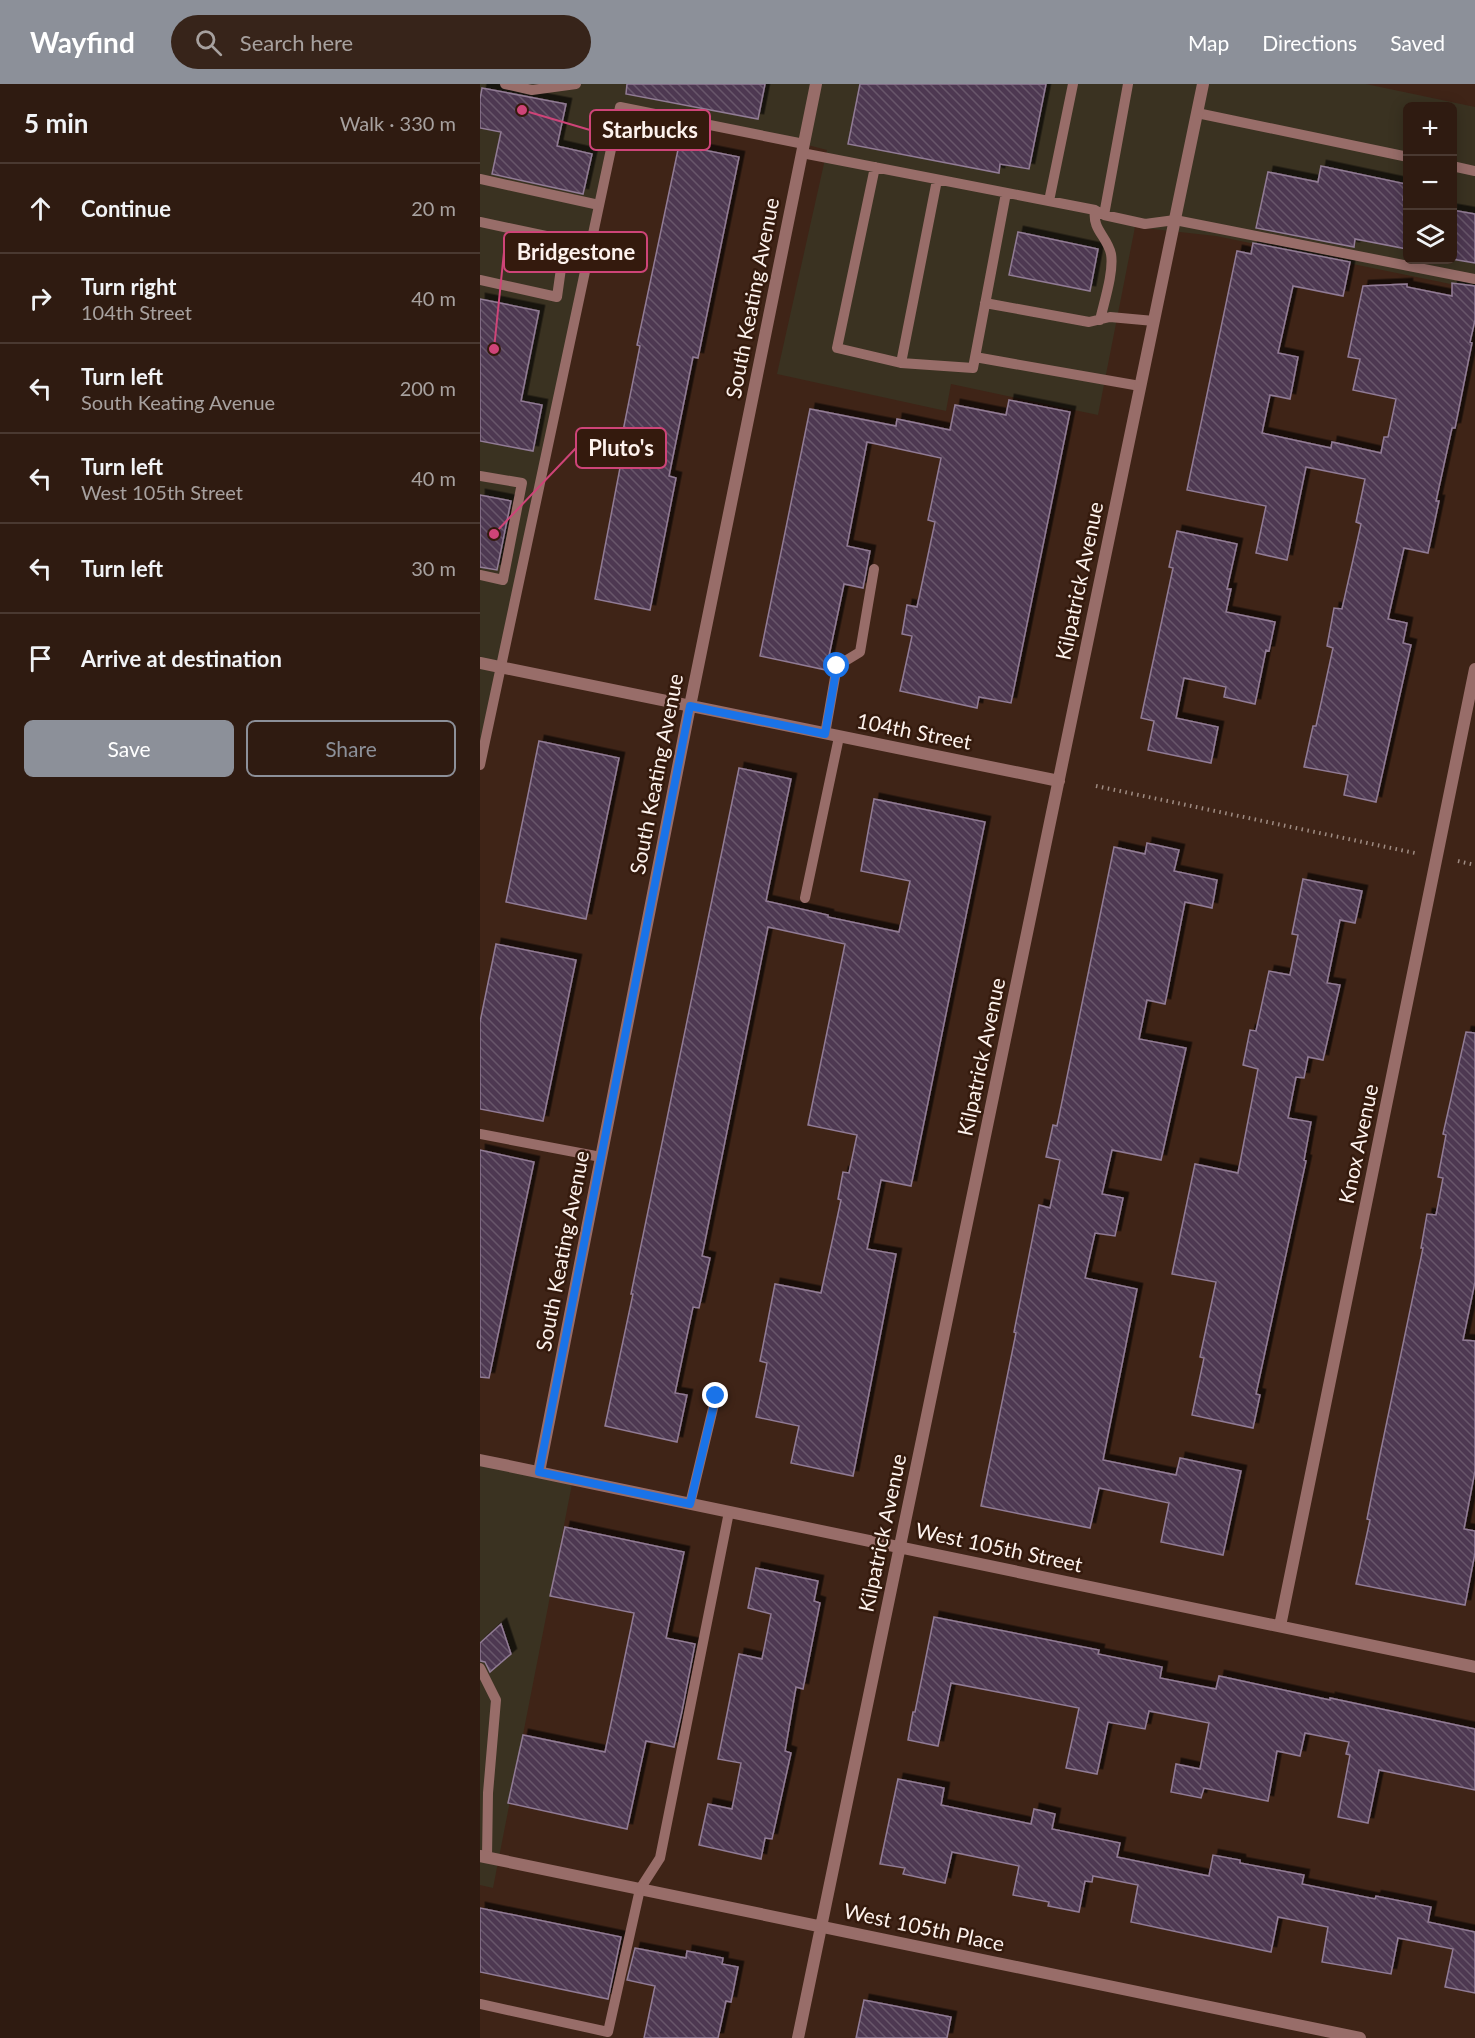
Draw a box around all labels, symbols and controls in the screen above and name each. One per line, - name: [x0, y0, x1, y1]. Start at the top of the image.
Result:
- search box: [171, 15, 591, 69]
- text: Wayfind: [30, 25, 135, 59]
- icon: search: [192, 26, 225, 59]
- text: Search here: [240, 29, 353, 56]
- text: Map: [1188, 30, 1229, 55]
- text: Directions: [1262, 30, 1357, 55]
- text: Saved: [1390, 30, 1445, 55]
- map controls: [1403, 102, 1457, 264]
- button: +: [1403, 102, 1457, 156]
- text: 5 min: [24, 107, 88, 139]
- callout: Starbucks: [590, 110, 710, 150]
- text: Walk · 330 m: [340, 111, 456, 135]
- text: Starbucks: [602, 116, 698, 143]
- button: −: [1403, 156, 1457, 210]
- icon: ahead: [24, 192, 57, 225]
- text: Continue: [81, 195, 171, 222]
- street label: South Keating Avenue: [720, 195, 783, 400]
- text: 20 m: [411, 196, 456, 220]
- button: layers: [1403, 210, 1457, 264]
- callout: Bridgestone: [504, 232, 647, 272]
- text: Bridgestone: [517, 238, 635, 265]
- text: Turn right: [81, 273, 176, 300]
- icon: right: [24, 282, 57, 315]
- text: 40 m: [411, 286, 456, 310]
- text: 104th Street: [81, 300, 192, 324]
- text: Turn left: [81, 363, 163, 390]
- icon: left: [24, 372, 57, 405]
- text: 200 m: [400, 376, 456, 400]
- text: South Keating Avenue: [81, 390, 275, 414]
- callout: Pluto's: [576, 428, 666, 468]
- text: Pluto's: [588, 434, 654, 461]
- text: Turn left: [81, 453, 163, 480]
- icon: left: [24, 462, 57, 495]
- text: 40 m: [411, 466, 456, 490]
- text: West 105th Street: [81, 480, 243, 504]
- street label: Kilpatrick Avenue: [1050, 499, 1108, 662]
- icon: left: [24, 552, 57, 585]
- text: Turn left: [81, 555, 163, 582]
- text: 30 m: [411, 556, 456, 580]
- icon: arrive: [24, 642, 57, 675]
- text: Arrive at destination: [81, 645, 282, 672]
- route start: [823, 652, 849, 678]
- street label: South Keating Avenue: [624, 671, 687, 876]
- street label: 104th Street: [855, 707, 974, 754]
- button: Save: [24, 720, 234, 777]
- button: Share: [246, 720, 456, 777]
- street label: Kilpatrick Avenue: [952, 975, 1010, 1138]
- street label: Knox Avenue: [1333, 1082, 1382, 1206]
- street label: South Keating Avenue: [530, 1148, 593, 1353]
- route end: [702, 1382, 728, 1408]
- street label: Kilpatrick Avenue: [853, 1451, 911, 1614]
- street label: West 105th Street: [914, 1517, 1086, 1577]
- street label: West 105th Place: [842, 1897, 1007, 1956]

